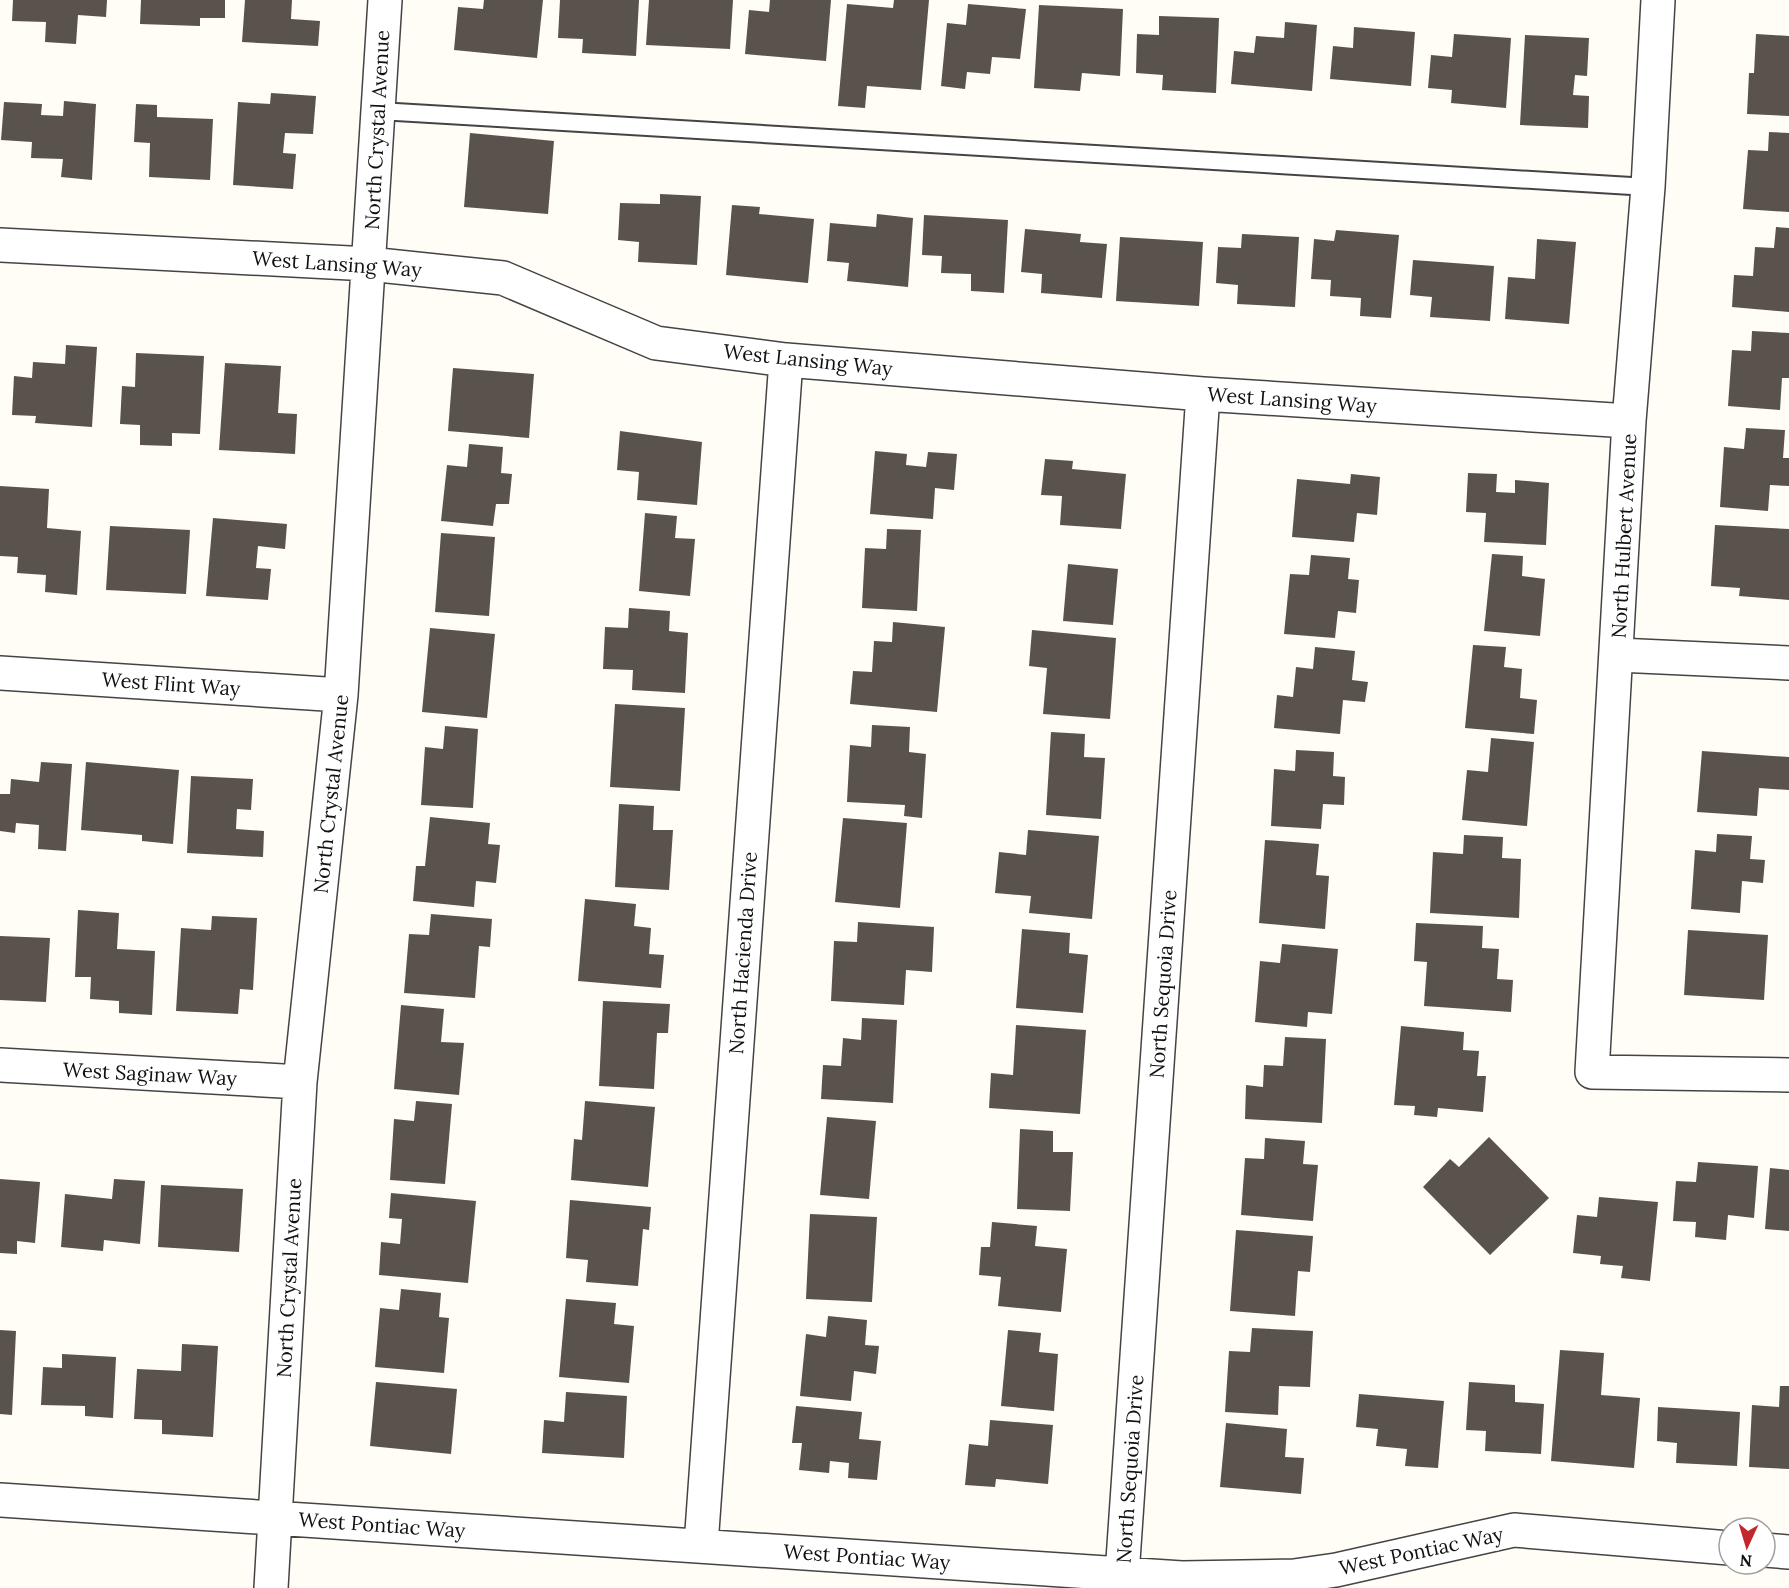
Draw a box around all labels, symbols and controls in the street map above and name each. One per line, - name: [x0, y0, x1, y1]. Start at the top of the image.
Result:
- street label: North Crystal Avenue: [359, 29, 394, 230]
- street label: West Lansing Way: [251, 245, 423, 282]
- street label: West Lansing Way: [722, 338, 894, 381]
- street label: West Lansing Way: [1206, 381, 1378, 418]
- street label: North Hulbert Avenue: [1606, 433, 1641, 639]
- street label: West Flint Way: [101, 666, 242, 701]
- street label: North Crystal Avenue: [308, 693, 353, 895]
- street label: North Hacienda Drive: [723, 851, 762, 1055]
- street label: North Sequoia Drive: [1143, 889, 1182, 1079]
- street label: West Saginaw Way: [62, 1056, 238, 1091]
- street label: North Crystal Avenue: [271, 1177, 306, 1378]
- street label: North Sequoia Drive: [1110, 1374, 1149, 1564]
- street label: West Pontiac Way: [298, 1506, 467, 1543]
- north arrow: [1717, 1516, 1777, 1576]
- street label: West Pontiac Way: [1337, 1521, 1506, 1580]
- street label: West Pontiac Way: [783, 1538, 952, 1575]
- text: N: [1739, 1551, 1753, 1571]

